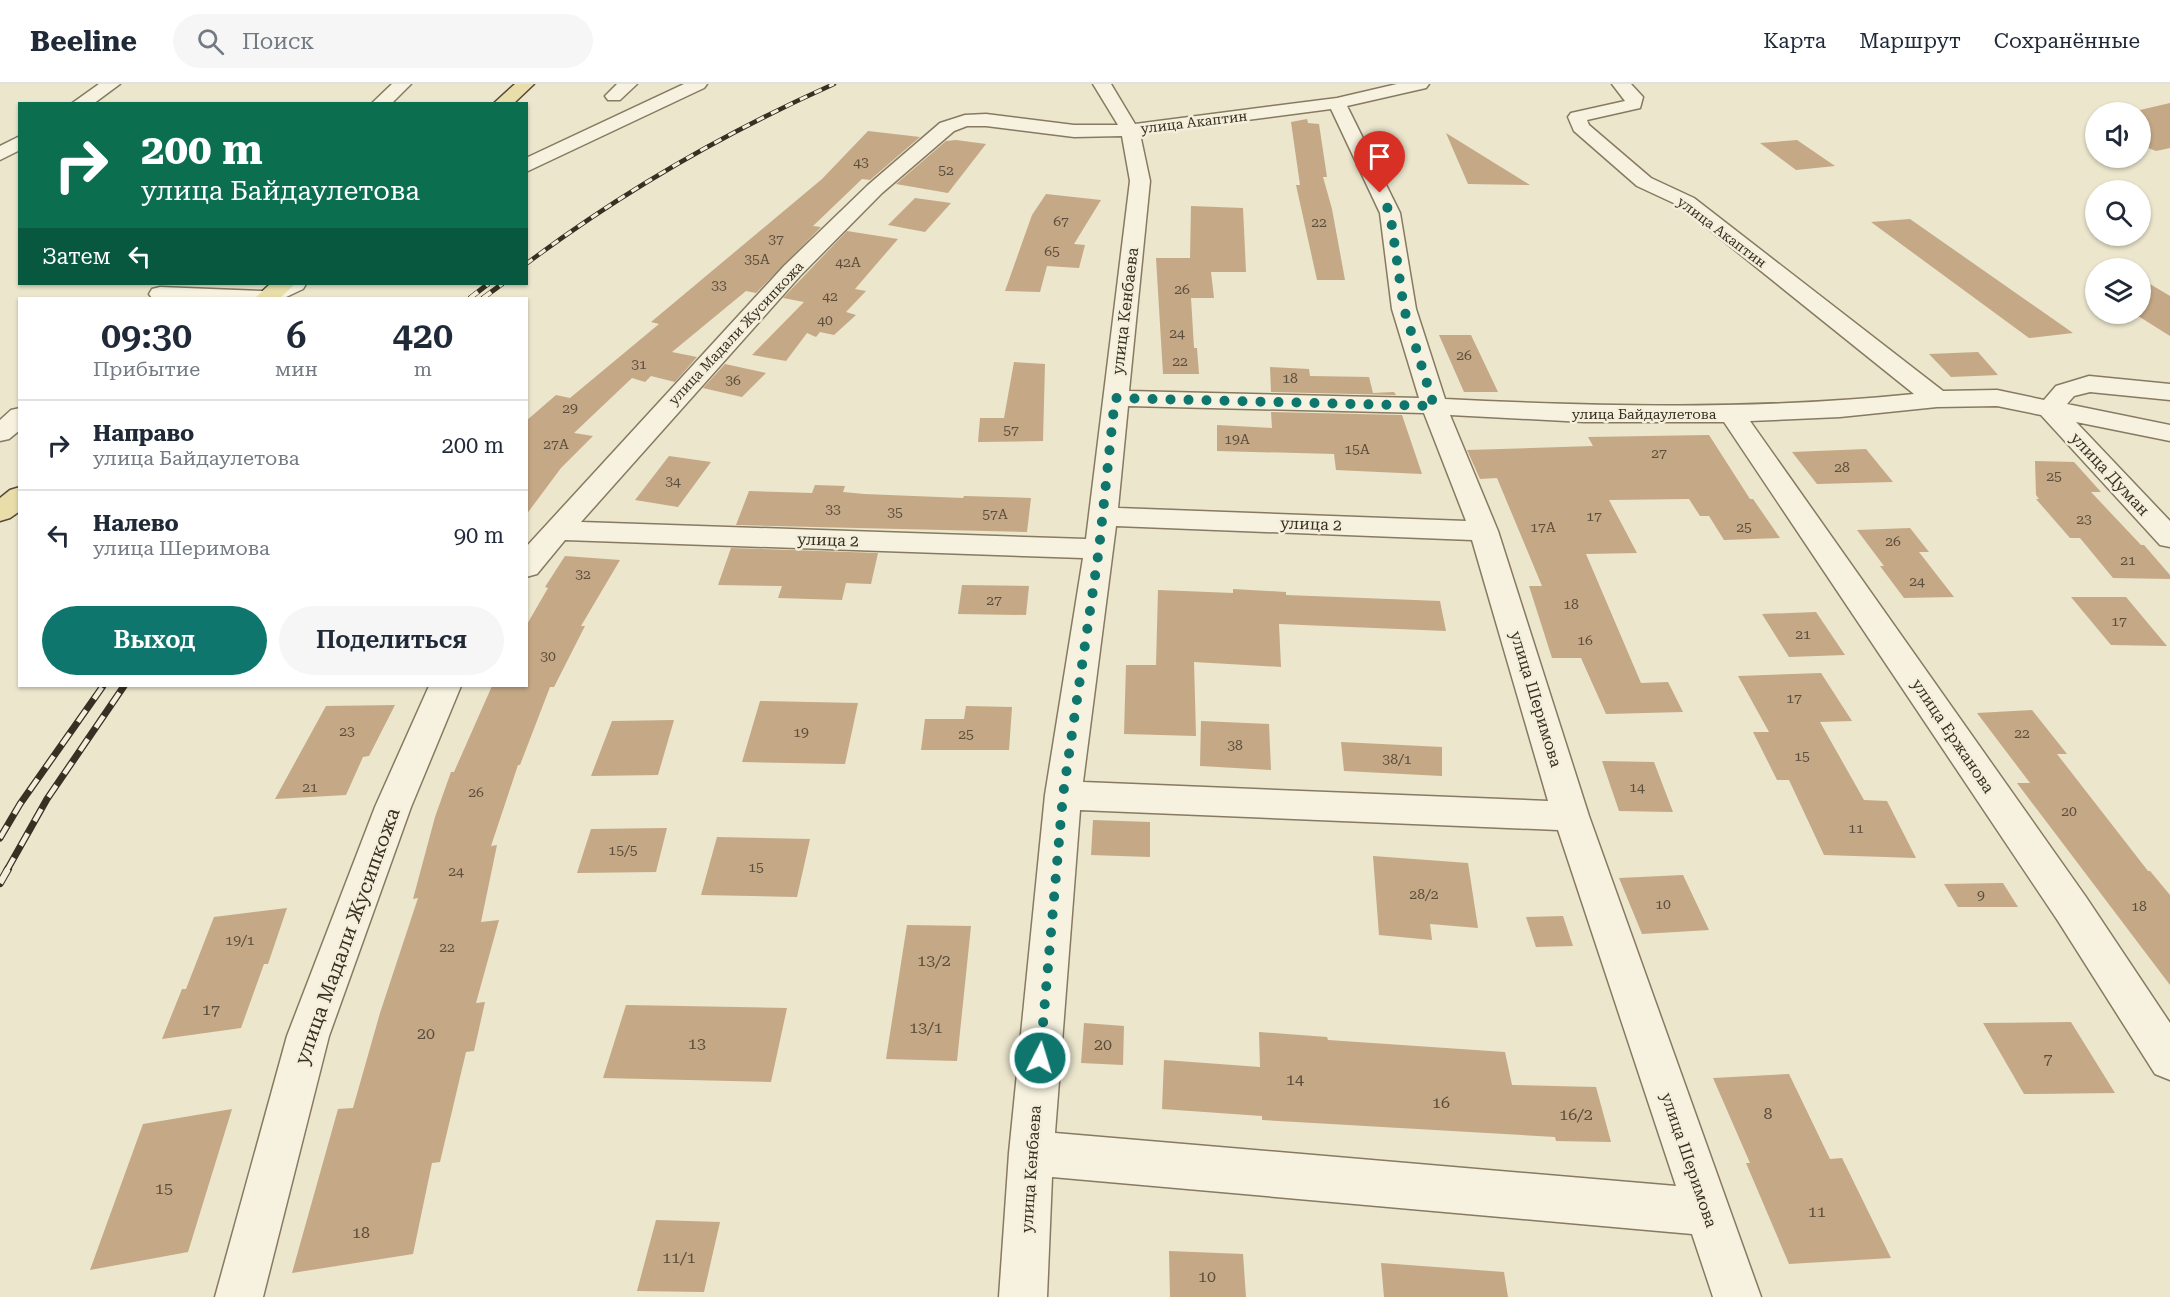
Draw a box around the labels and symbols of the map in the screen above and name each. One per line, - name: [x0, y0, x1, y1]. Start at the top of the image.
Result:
- street label: улица Акаптин: [1140, 108, 1248, 136]
- pin: [1354, 131, 1405, 193]
- house number: 43: [853, 154, 869, 170]
- house number: 52: [938, 162, 954, 178]
- street label: улица Акаптин: [1674, 193, 1770, 271]
- house number: 67: [1053, 213, 1069, 229]
- house number: 22: [1311, 214, 1327, 230]
- house number: 37: [768, 231, 784, 247]
- house number: 65: [1044, 243, 1060, 259]
- street label: улица Кенбаева: [1108, 246, 1142, 376]
- house number: 35А: [744, 251, 770, 267]
- house number: 42А: [835, 254, 861, 270]
- street label: улица Мадали Жусипкожа: [665, 258, 807, 408]
- house number: 33: [711, 277, 727, 293]
- house number: 26: [1174, 281, 1190, 297]
- house number: 42: [822, 288, 838, 304]
- house number: 40: [817, 312, 833, 328]
- house number: 24: [1169, 325, 1185, 341]
- house number: 26: [1456, 347, 1472, 363]
- house number: 22: [1172, 353, 1188, 369]
- house number: 31: [631, 356, 647, 372]
- house number: 18: [1282, 370, 1298, 386]
- house number: 36: [725, 372, 741, 388]
- house number: 29: [562, 400, 578, 416]
- street label: улица Байдаулетова: [1572, 406, 1717, 422]
- house number: 57: [1003, 422, 1019, 438]
- street label: улица Думан: [2067, 428, 2153, 520]
- house number: 19А: [1224, 431, 1250, 447]
- house number: 27А: [543, 436, 569, 452]
- house number: 15А: [1344, 441, 1370, 457]
- house number: 27: [1651, 445, 1667, 461]
- house number: 28: [1834, 459, 1850, 475]
- house number: 25: [2046, 468, 2062, 484]
- house number: 34: [665, 473, 681, 489]
- house number: 33: [825, 501, 841, 517]
- house number: 35: [887, 504, 903, 520]
- house number: 57А: [982, 506, 1008, 522]
- house number: 17: [1586, 508, 1602, 524]
- house number: 23: [2076, 511, 2092, 527]
- street label: улица 2: [1280, 513, 1342, 535]
- house number: 17А: [1530, 519, 1556, 535]
- house number: 25: [1736, 519, 1752, 535]
- street label: улица 2: [797, 529, 859, 551]
- house number: 26: [1885, 533, 1901, 549]
- house number: 21: [2120, 552, 2136, 568]
- house number: 32: [575, 566, 591, 582]
- house number: 24: [1909, 573, 1925, 589]
- house number: 27: [986, 592, 1002, 608]
- house number: 18: [1563, 596, 1579, 612]
- house number: 17: [2111, 613, 2127, 629]
- house number: 21: [1795, 626, 1811, 642]
- street label: улица Шеримова: [1506, 629, 1566, 770]
- house number: 16: [1577, 632, 1593, 648]
- house number: 30: [540, 648, 556, 664]
- street label: улица Ержанова: [1908, 675, 1998, 797]
- house number: 17: [1786, 690, 1802, 706]
- house number: 23: [339, 723, 355, 739]
- house number: 19: [793, 724, 809, 740]
- house number: 22: [2014, 725, 2030, 741]
- house number: 25: [958, 726, 974, 742]
- house number: 38: [1227, 737, 1243, 753]
- house number: 15: [1794, 748, 1810, 764]
- house number: 38/1: [1382, 751, 1412, 767]
- house number: 21: [302, 779, 318, 795]
- house number: 14: [1629, 779, 1645, 795]
- house number: 26: [468, 784, 484, 800]
- house number: 20: [2061, 803, 2077, 819]
- street label: улица Мадали Жусипкожа: [289, 804, 405, 1068]
- house number: 11: [1848, 820, 1864, 836]
- house number: 15/5: [608, 842, 638, 858]
- house number: 15: [748, 859, 764, 875]
- house number: 24: [448, 863, 464, 879]
- house number: 28/2: [1409, 886, 1439, 902]
- house number: 9: [1977, 887, 1985, 903]
- house number: 10: [1655, 896, 1671, 912]
- house number: 18: [2131, 898, 2147, 914]
- house number: 19/1: [225, 932, 255, 948]
- house number: 22: [439, 939, 455, 955]
- house number: 13/2: [917, 951, 951, 970]
- house number: 17: [202, 1000, 220, 1019]
- house number: 13/1: [909, 1018, 943, 1037]
- house number: 20: [417, 1024, 435, 1043]
- position arrow: [1008, 1026, 1072, 1090]
- house number: 13: [688, 1034, 706, 1053]
- house number: 20: [1094, 1035, 1112, 1054]
- house number: 7: [2044, 1049, 2053, 1068]
- house number: 14: [1286, 1070, 1304, 1089]
- street label: улица Шеримова: [1657, 1090, 1721, 1230]
- house number: 16: [1432, 1093, 1450, 1112]
- street label: улица Кенбаева: [1017, 1104, 1045, 1233]
- house number: 8: [1764, 1104, 1773, 1123]
- house number: 16/2: [1559, 1105, 1593, 1124]
- house number: 15: [155, 1179, 173, 1198]
- house number: 11: [1808, 1202, 1826, 1221]
- house number: 18: [352, 1223, 370, 1242]
- house number: 11/1: [662, 1248, 696, 1267]
- house number: 10: [1198, 1267, 1216, 1286]

